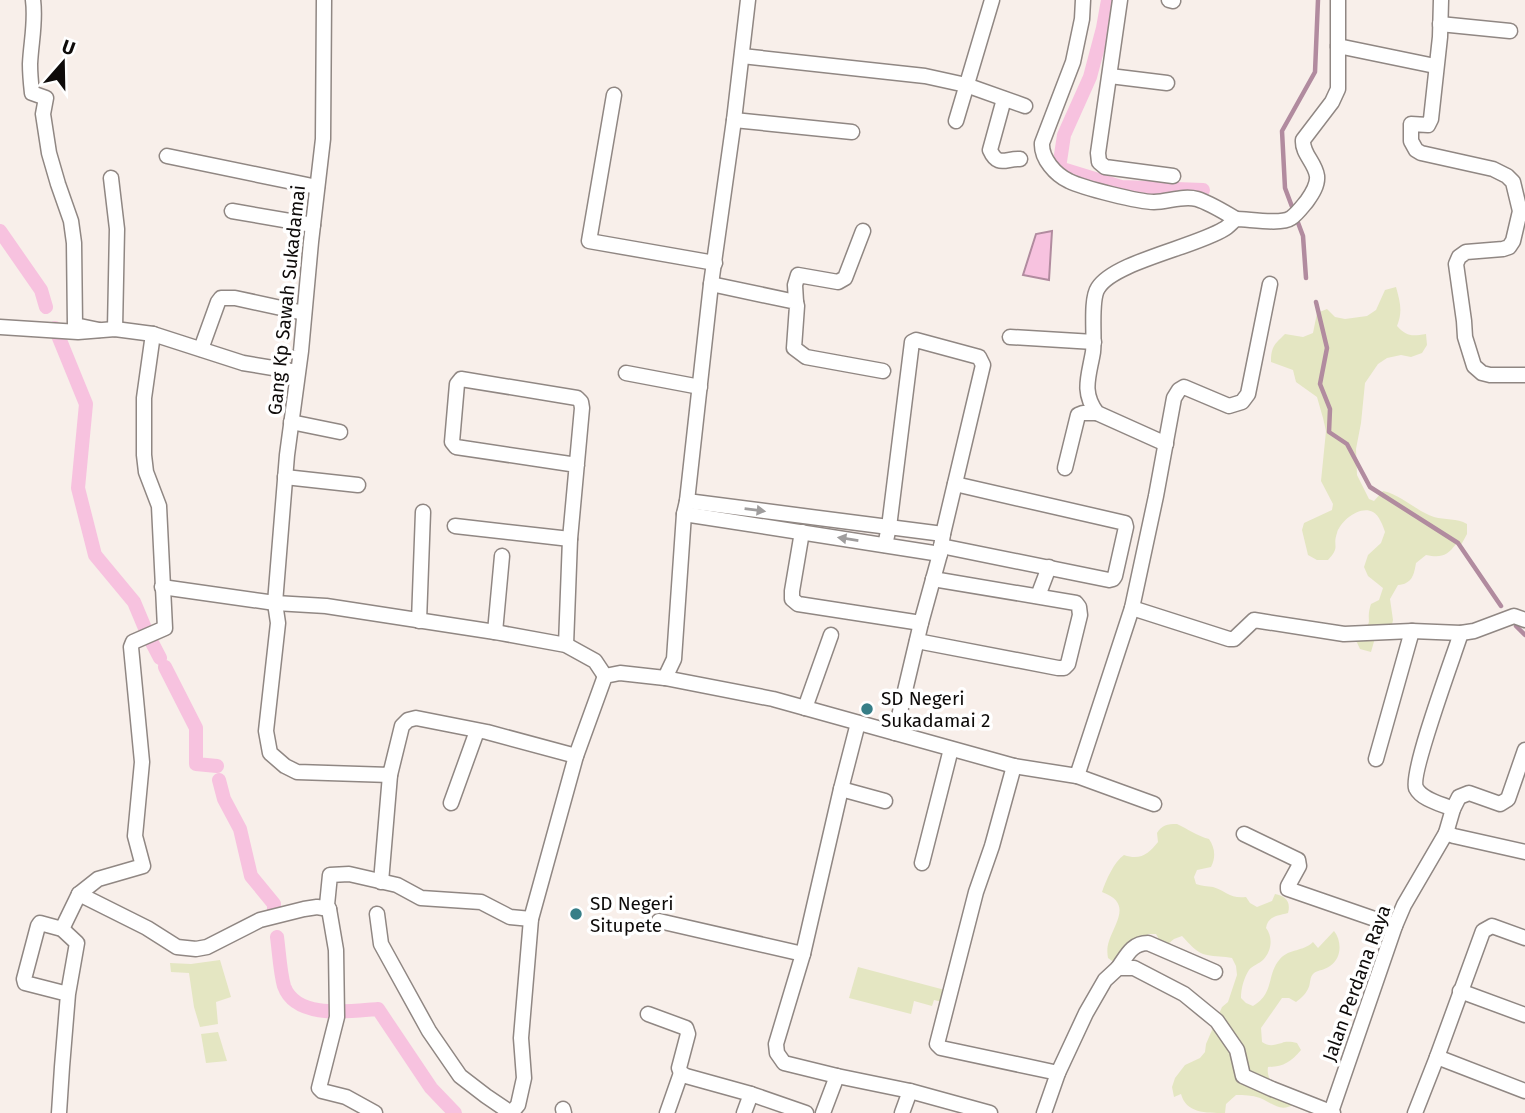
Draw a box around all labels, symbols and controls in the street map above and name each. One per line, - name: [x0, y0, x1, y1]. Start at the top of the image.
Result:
- north arrow: [28, 28, 98, 98]
- text: U: [59, 35, 78, 60]
- street label: Gang Kp Sawah Sukadamai: [263, 184, 310, 416]
- one-way arrow: [744, 504, 766, 515]
- one-way arrow: [837, 533, 859, 544]
- place label: SD Negeri Sukadamai 2: [881, 687, 990, 732]
- marker: SD Negeri Sukadamai 2: [859, 701, 875, 717]
- place label: SD Negeri Situpete: [590, 892, 674, 937]
- street label: Jalan Perdana Raya: [1318, 902, 1395, 1064]
- marker: SD Negeri Situpete: [568, 906, 584, 922]

